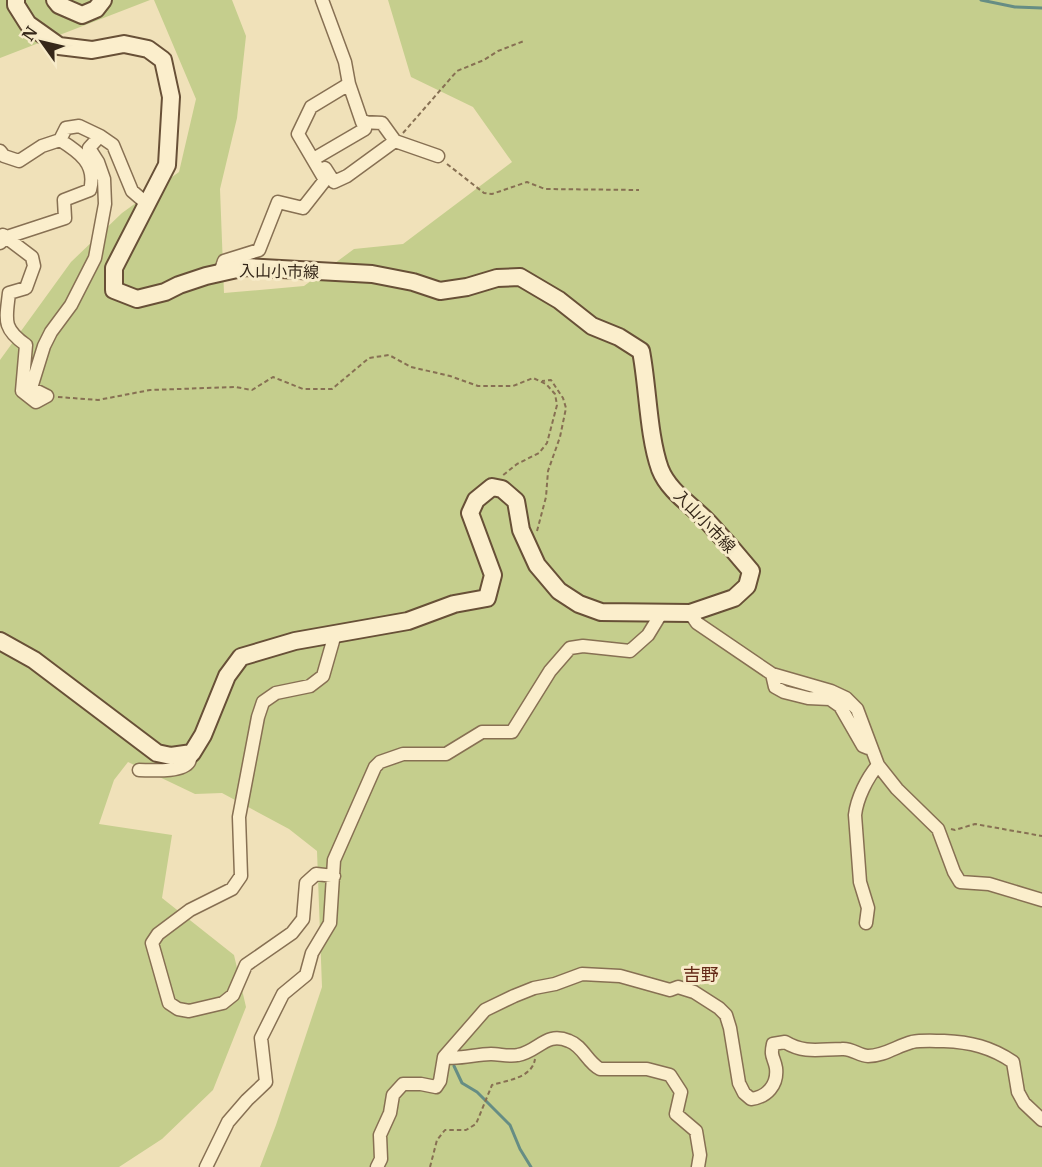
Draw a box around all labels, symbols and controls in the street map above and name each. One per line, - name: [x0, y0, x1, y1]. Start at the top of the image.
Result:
- north arrow: [12, 12, 72, 72]
- text: N: [18, 22, 42, 44]
- street label: 入山小市線: [239, 260, 319, 282]
- street label: 入山小市線: [670, 485, 740, 557]
- district label: 吉野: [683, 963, 719, 986]

